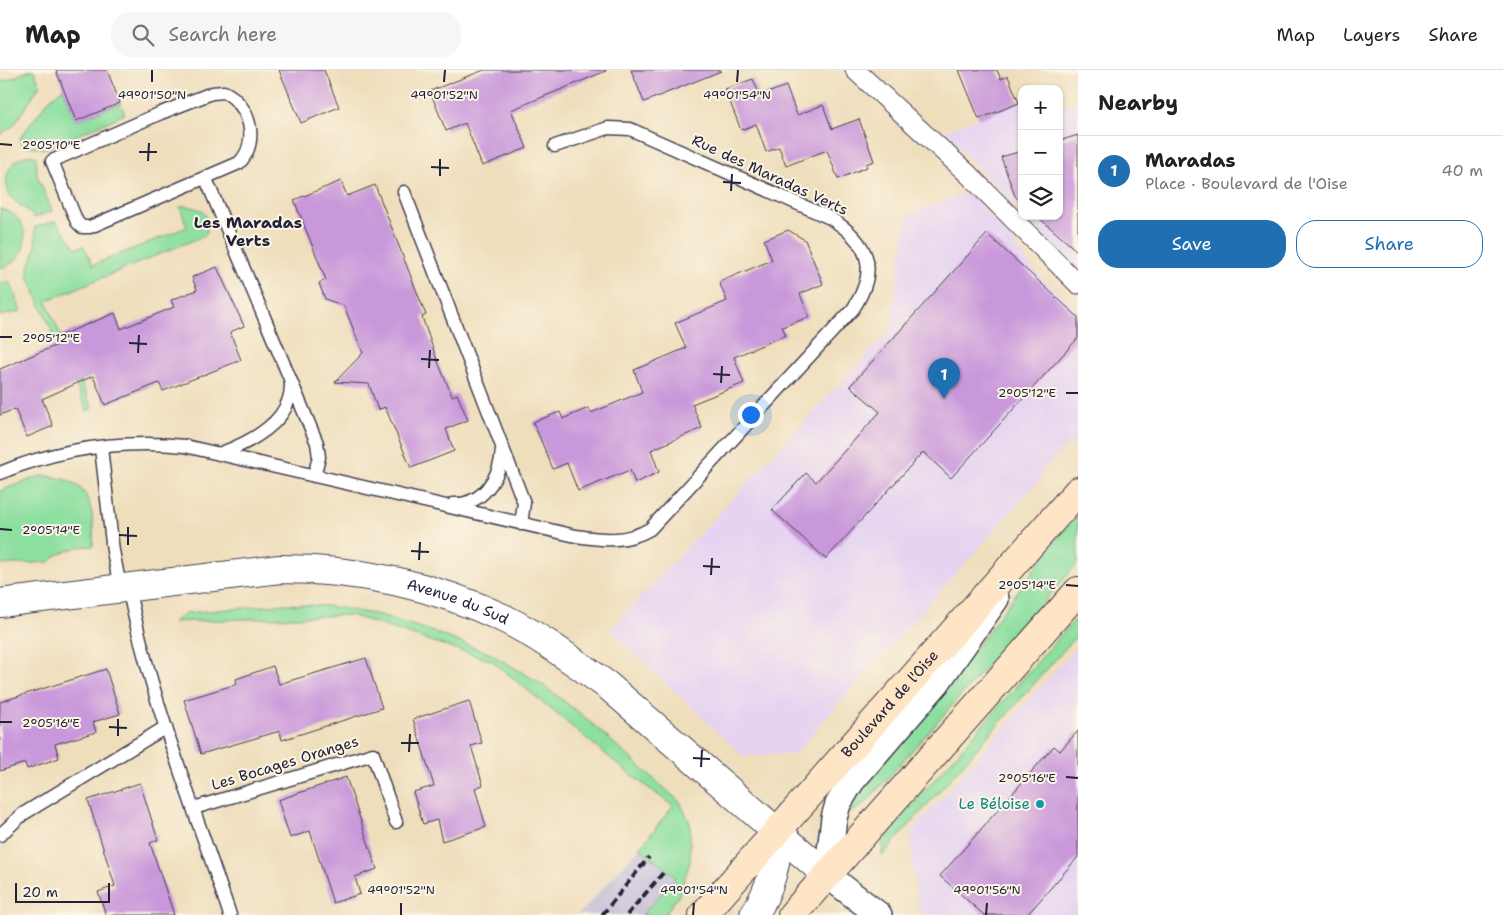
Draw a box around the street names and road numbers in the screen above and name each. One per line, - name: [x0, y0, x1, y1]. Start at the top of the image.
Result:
- street label: Rue des Maradas Verts: [689, 130, 851, 220]
- street label: Avenue du Sud: [405, 574, 513, 630]
- street label: Boulevard de l'Oise: [837, 646, 943, 762]
- street label: Les Bocages Oranges: [209, 731, 361, 795]

